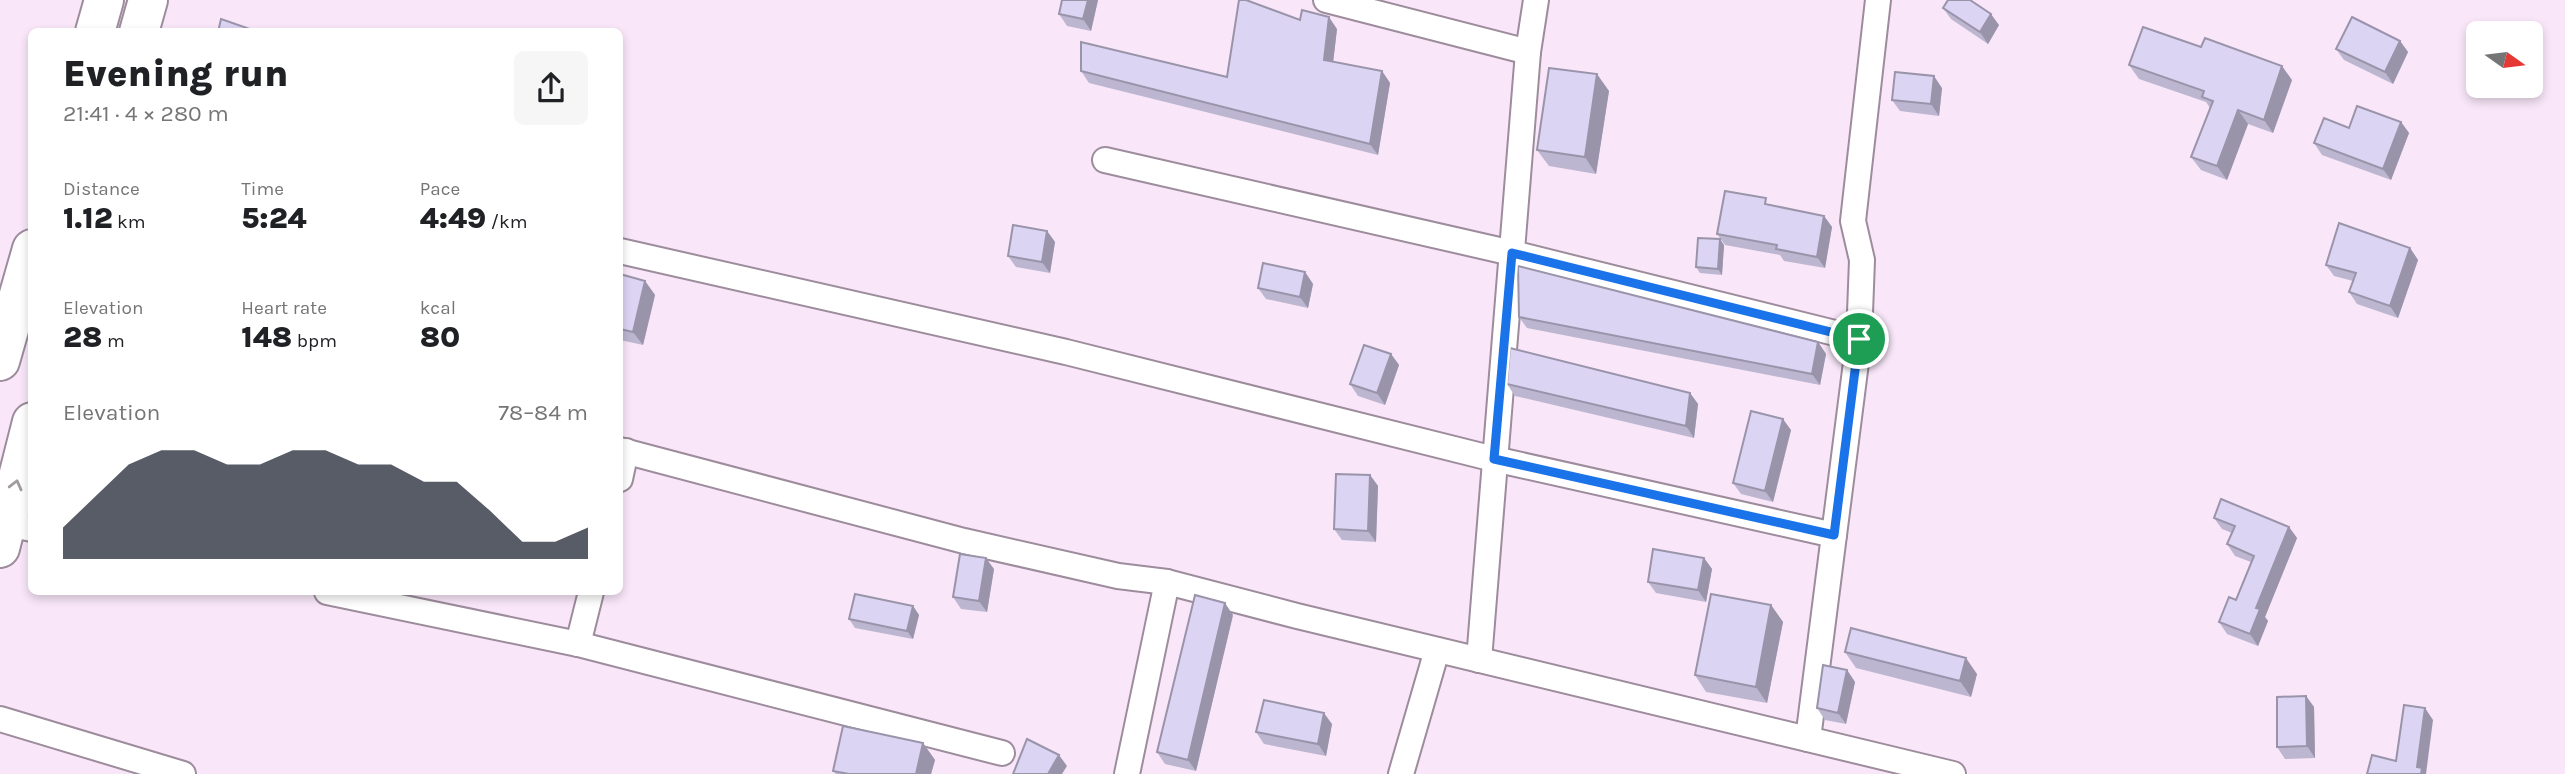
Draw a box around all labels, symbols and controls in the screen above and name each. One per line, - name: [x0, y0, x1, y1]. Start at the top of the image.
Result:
- north arrow: [2466, 21, 2543, 98]
- map controls: [2466, 21, 2543, 98]
- text: Evening run: [63, 51, 288, 96]
- button: share: [514, 51, 588, 125]
- text: 21:41 · 4 × 280 m: [63, 100, 229, 127]
- text: Distance: [63, 178, 140, 200]
- text: Time: [241, 178, 284, 200]
- text: Pace: [420, 178, 460, 200]
- text: 1.12: [63, 200, 113, 236]
- text: 5:24: [241, 200, 307, 236]
- text: 4:49: [420, 200, 486, 236]
- text: km: [113, 211, 146, 233]
- text: /km: [486, 211, 527, 233]
- text: Elevation: [63, 297, 143, 319]
- text: Heart rate: [241, 297, 327, 319]
- text: kcal: [420, 297, 456, 319]
- pin: [1829, 309, 1889, 369]
- text: 28: [63, 319, 102, 355]
- text: 148: [241, 319, 292, 355]
- text: 80: [420, 319, 460, 355]
- icon: arrive: [1840, 320, 1878, 358]
- text: m: [102, 330, 125, 352]
- text: bpm: [292, 330, 337, 352]
- text: Elevation: [63, 399, 160, 426]
- text: 78–84 m: [498, 399, 588, 426]
- one-way arrow: [8, 479, 22, 491]

